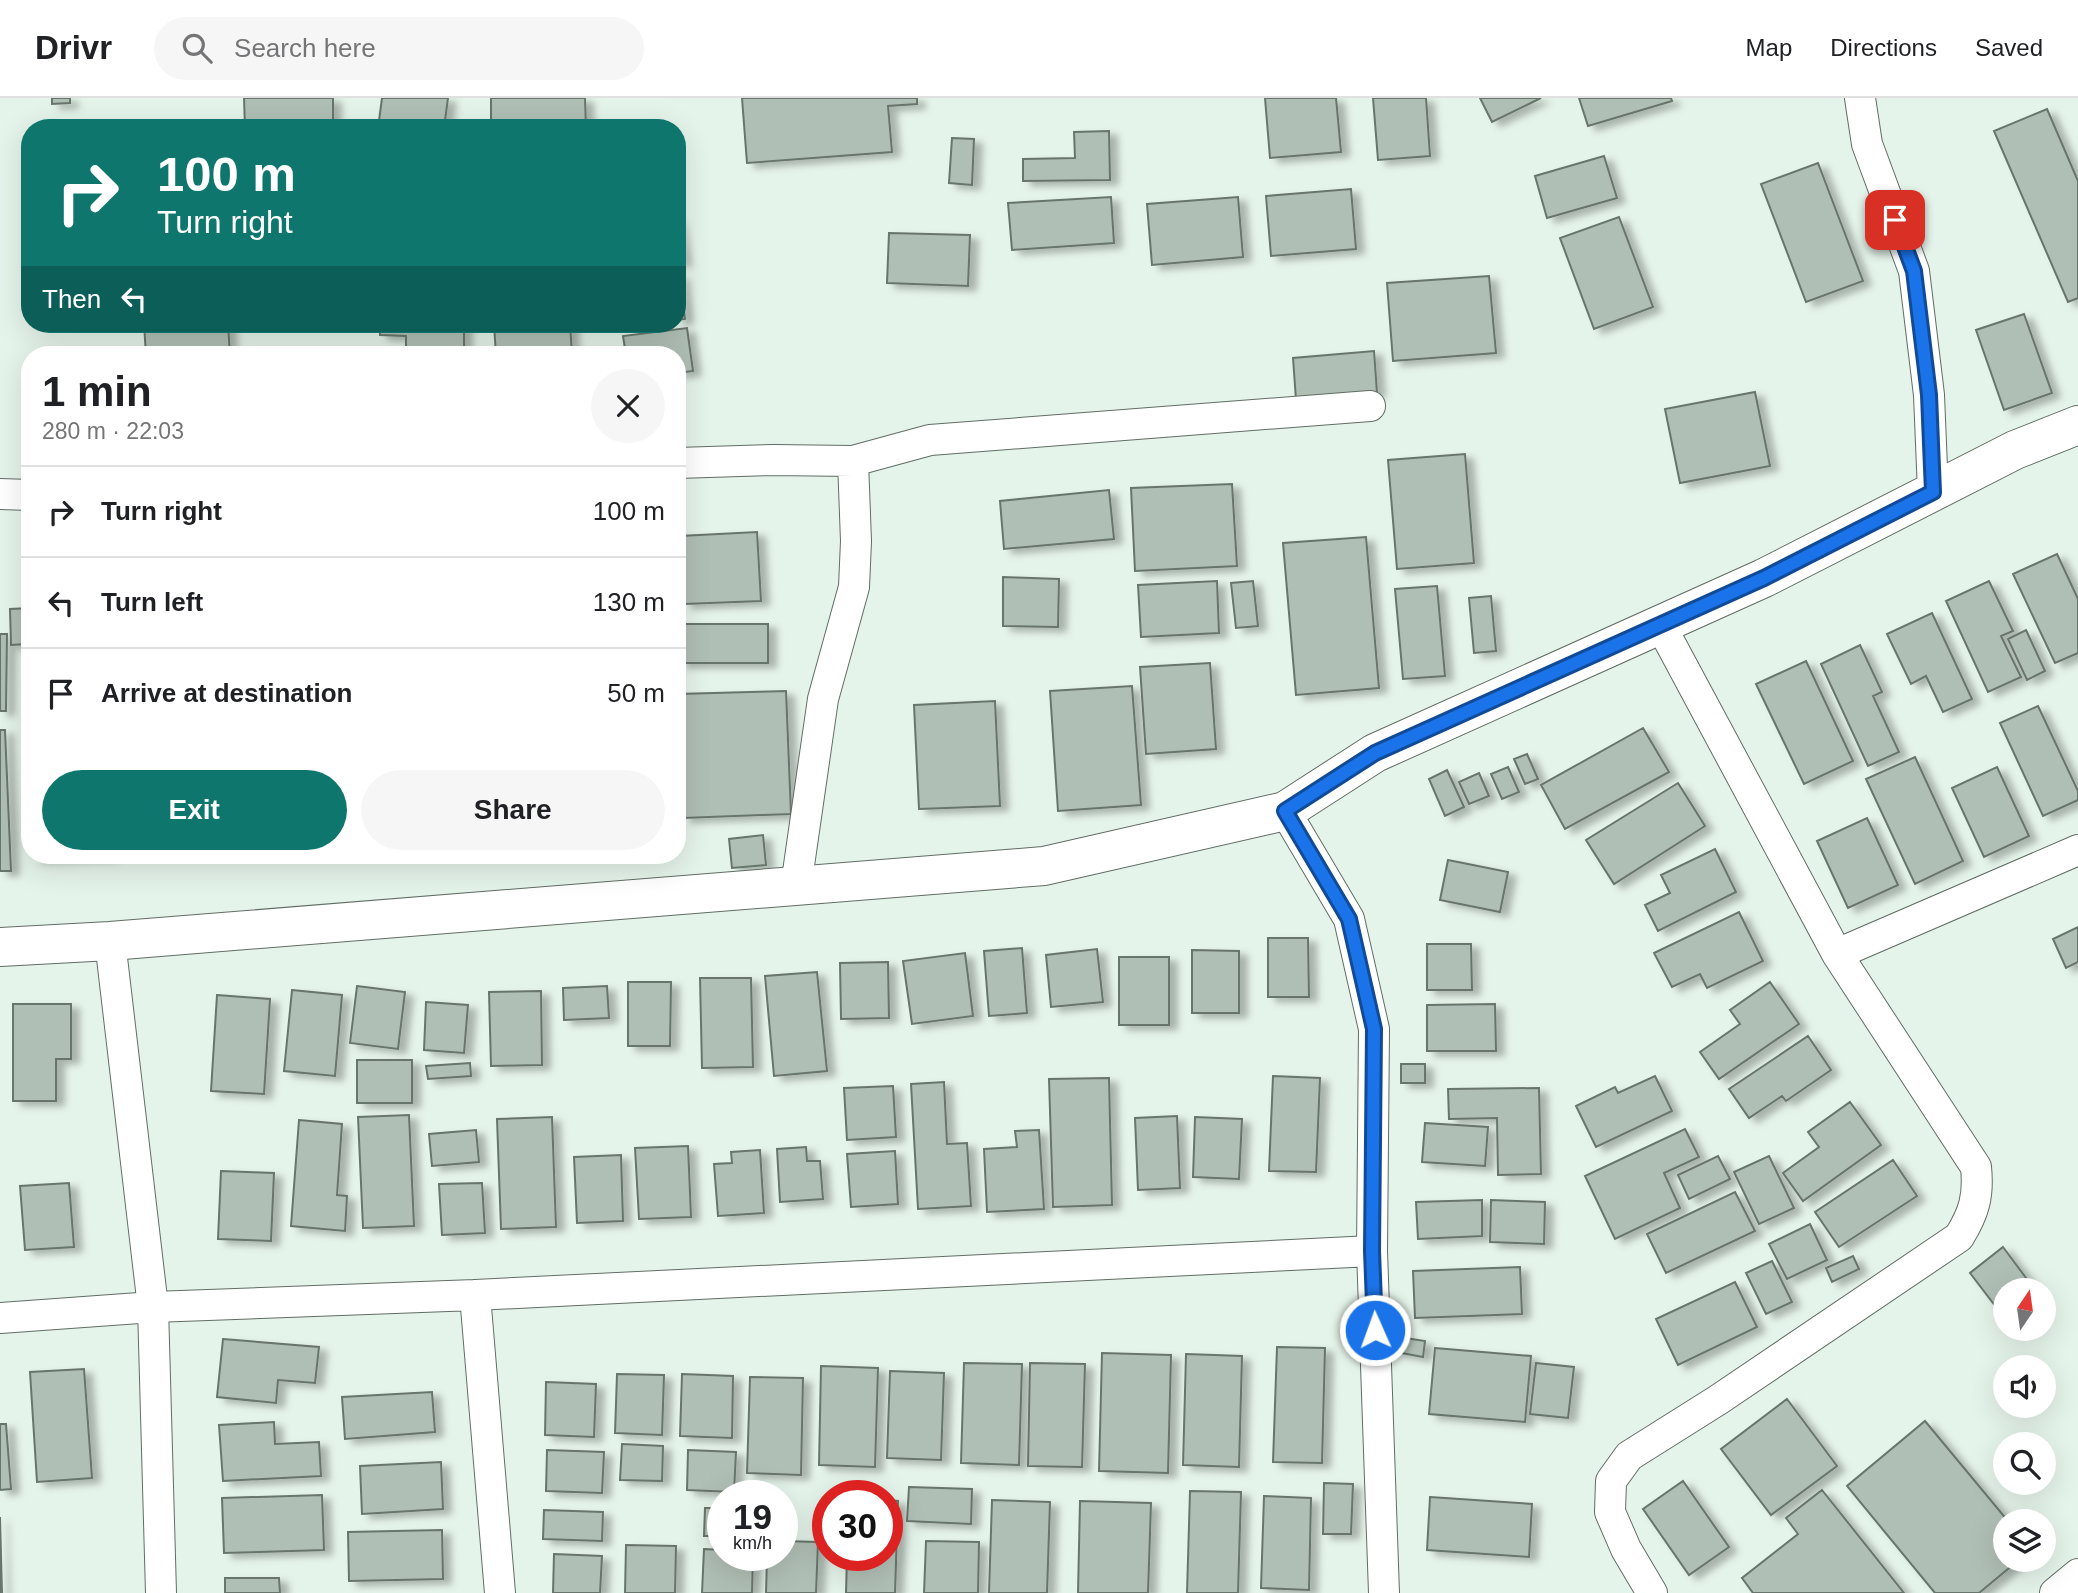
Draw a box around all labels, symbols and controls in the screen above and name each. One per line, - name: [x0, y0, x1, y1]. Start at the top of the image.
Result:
- search box: [154, 17, 644, 80]
- text: Drivr: [35, 29, 112, 66]
- icon: search: [178, 29, 216, 67]
- text: Search here: [234, 33, 376, 63]
- text: Map: [1746, 34, 1792, 61]
- text: Directions: [1830, 34, 1937, 61]
- text: Saved: [1975, 34, 2043, 61]
- icon: right: [42, 147, 133, 238]
- text: 100 m: [157, 147, 296, 201]
- pin: [1865, 190, 1925, 250]
- icon: arrive: [1876, 201, 1914, 239]
- text: Turn right: [157, 204, 293, 240]
- icon: left: [115, 280, 153, 318]
- text: Then: [42, 284, 101, 314]
- text: 1 min: [42, 368, 152, 415]
- button: close: [591, 369, 665, 443]
- text: 280 m · 22:03: [42, 418, 184, 444]
- icon: right: [42, 493, 80, 531]
- text: Turn right: [101, 496, 222, 526]
- text: 100 m: [593, 496, 665, 526]
- icon: left: [42, 584, 80, 622]
- text: Turn left: [101, 587, 203, 617]
- text: 130 m: [593, 587, 665, 617]
- icon: arrive: [42, 675, 80, 713]
- text: Arrive at destination: [101, 678, 352, 708]
- text: 50 m: [607, 678, 665, 708]
- button: Exit: [42, 770, 347, 850]
- button: Share: [361, 770, 665, 850]
- north arrow: [1993, 1278, 2056, 1340]
- map controls: [1993, 1278, 2056, 1572]
- position arrow: [1338, 1293, 1412, 1367]
- button: sound: [1993, 1355, 2056, 1418]
- button: search: [1993, 1432, 2056, 1495]
- speed limit sign: 30: [812, 1480, 903, 1571]
- text: 19: [733, 1497, 772, 1536]
- button: layers: [1993, 1509, 2056, 1572]
- text: km/h: [733, 1533, 772, 1553]

